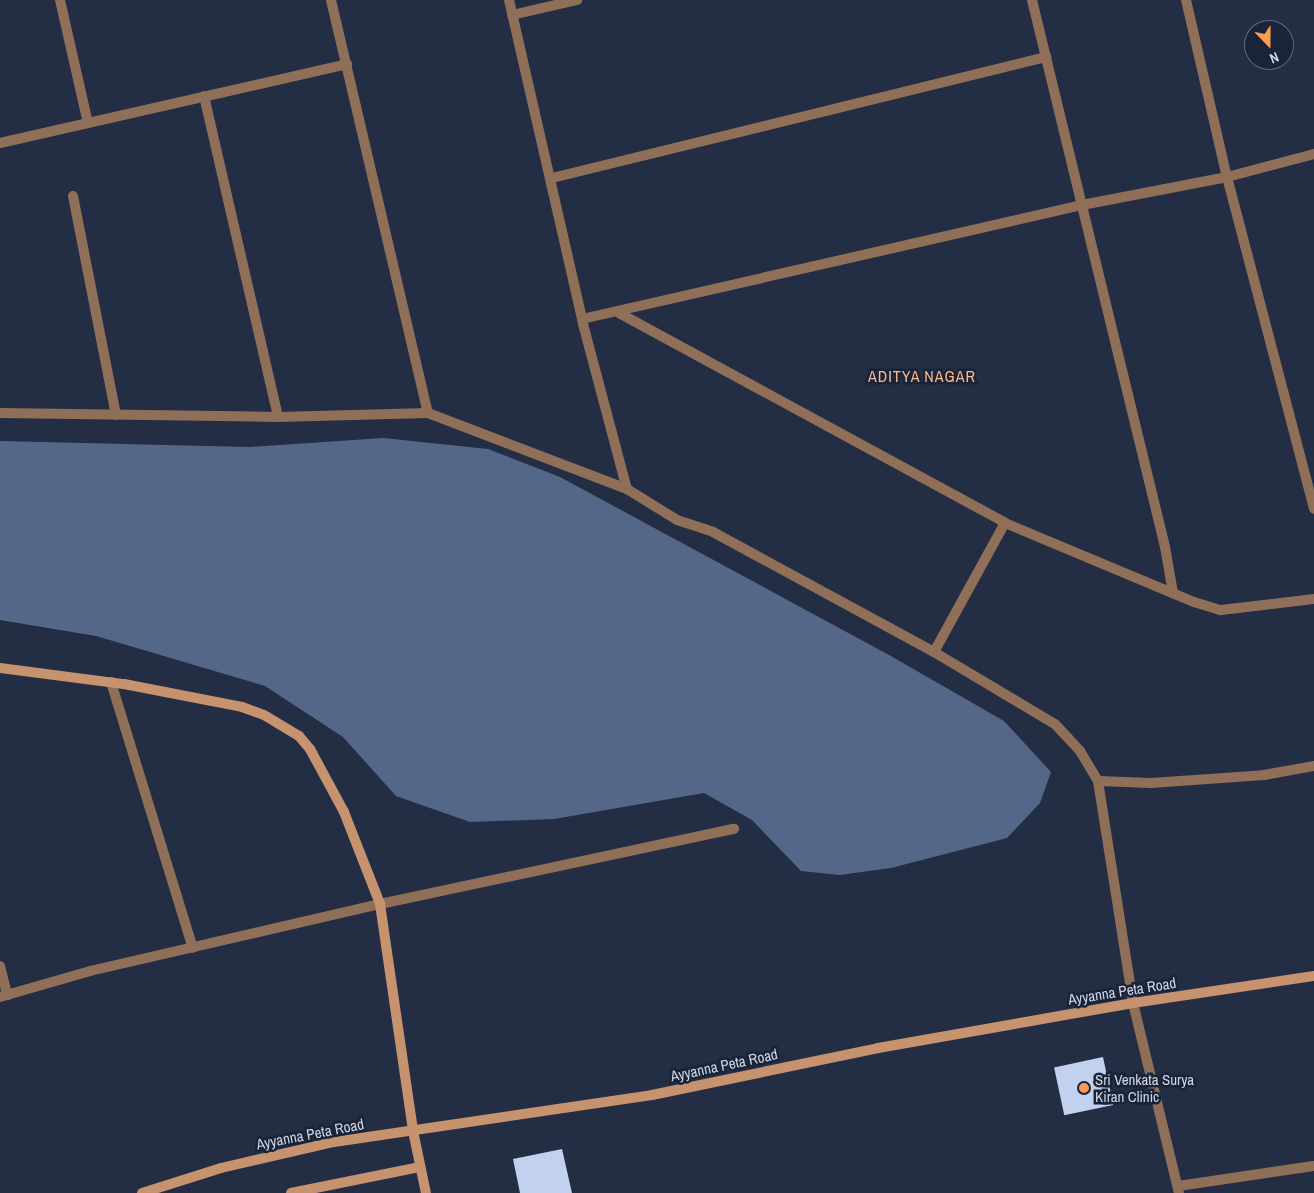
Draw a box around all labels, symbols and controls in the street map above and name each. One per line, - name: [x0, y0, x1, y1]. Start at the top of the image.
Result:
- north arrow: [1244, 20, 1294, 70]
- text: N: [1267, 48, 1281, 68]
- district label: ADITYA NAGAR: [866, 366, 978, 386]
- street label: Ayyanna Peta Road: [1067, 974, 1177, 1008]
- street label: Ayyanna Peta Road: [669, 1045, 779, 1085]
- place label: Sri Venkata Surya Kiran Clinic: [1095, 1070, 1194, 1105]
- marker: Sri Venkata Surya Kiran Clinic: [1077, 1081, 1091, 1095]
- street label: Ayyanna Peta Road: [255, 1115, 365, 1153]

